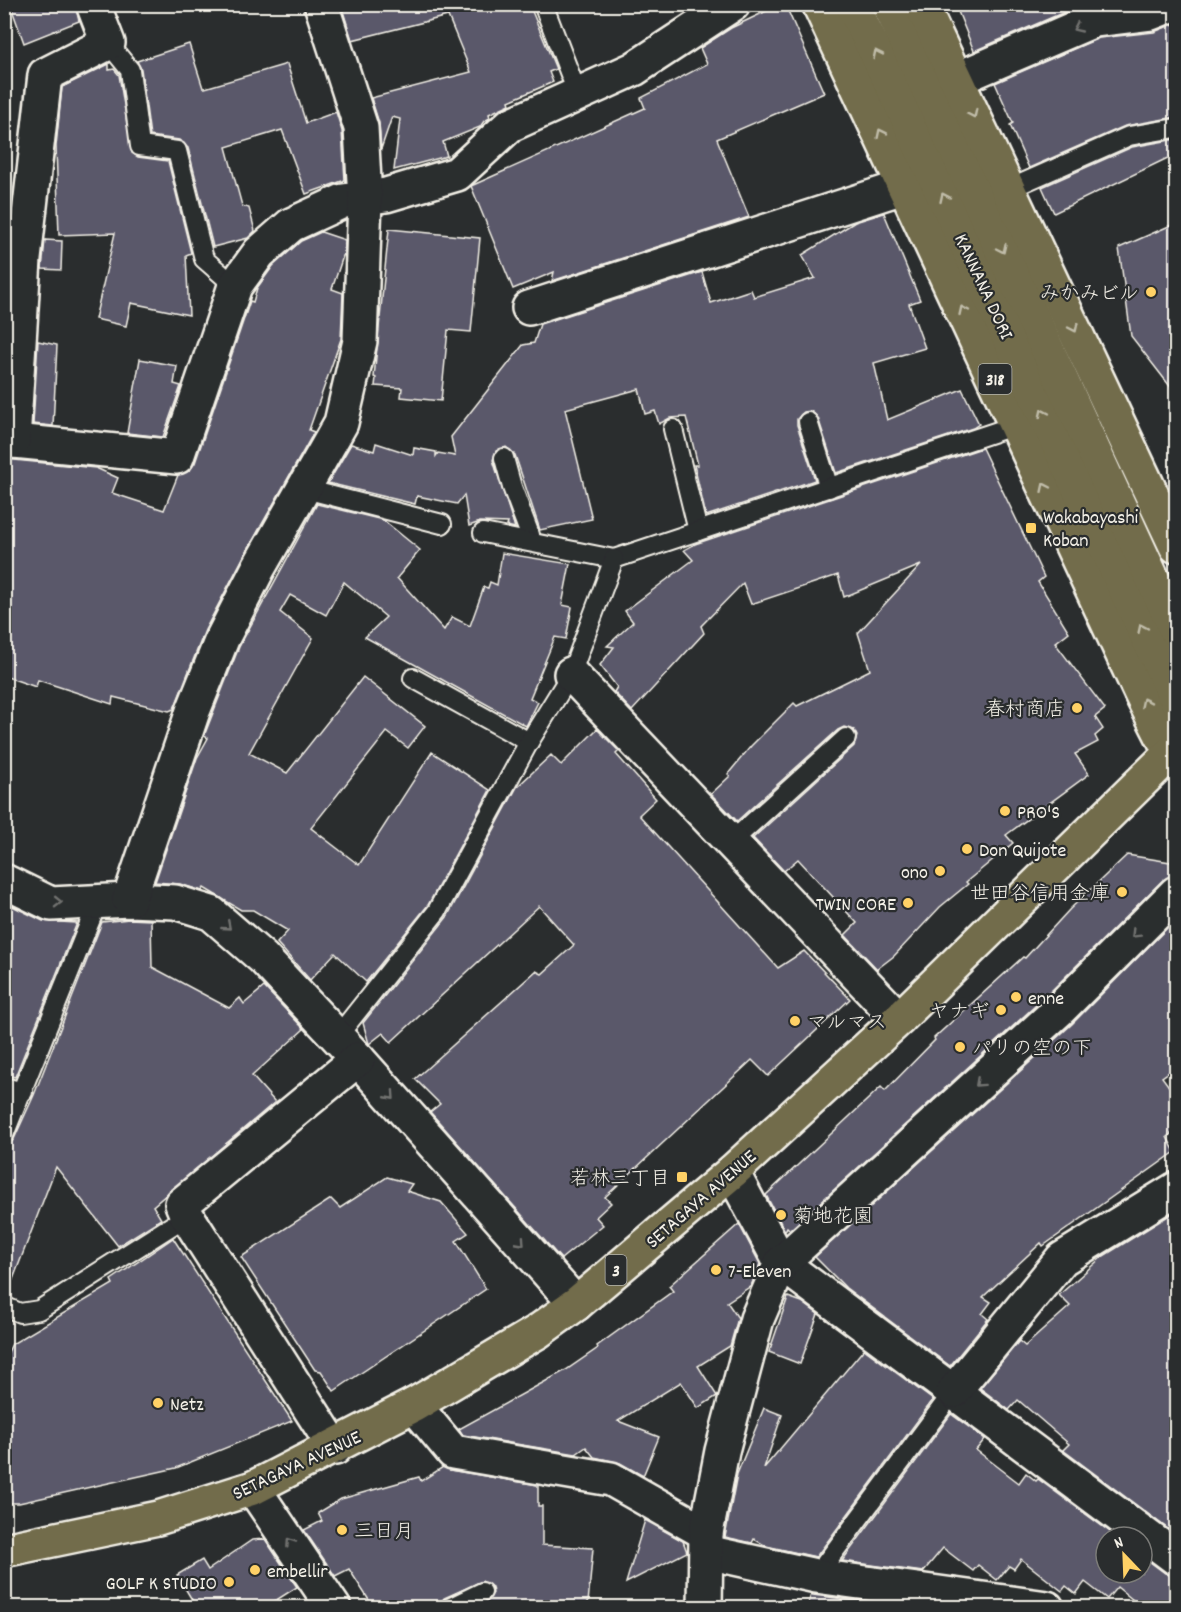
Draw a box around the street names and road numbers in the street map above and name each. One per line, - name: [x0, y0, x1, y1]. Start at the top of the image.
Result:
- street label: KANNANA DORI: [946, 230, 1019, 345]
- road number: 318: [978, 364, 1012, 394]
- street label: SETAGAYA AVENUE: [640, 1144, 764, 1256]
- road number: 3: [606, 1255, 626, 1285]
- street label: SETAGAYA AVENUE: [228, 1425, 366, 1509]

